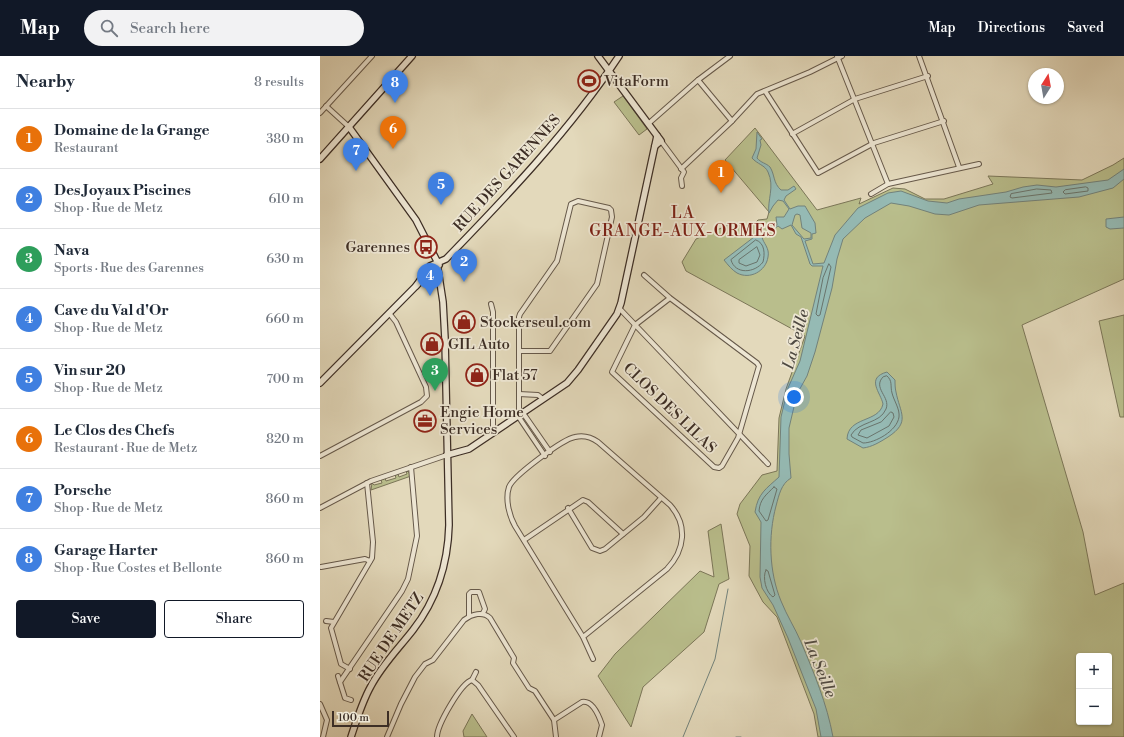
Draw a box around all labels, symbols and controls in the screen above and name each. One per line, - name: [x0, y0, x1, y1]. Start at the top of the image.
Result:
- search box: [84, 10, 364, 46]
- text: Map: [20, 16, 60, 40]
- icon: search: [98, 17, 120, 39]
- text: Search here: [130, 19, 210, 38]
- text: Map: [928, 19, 956, 37]
- text: Directions: [978, 19, 1045, 37]
- text: Saved: [1067, 19, 1104, 37]
- sports icon: VitaForm: [576, 68, 602, 94]
- north arrow: [1028, 68, 1064, 104]
- pin: 8: [382, 70, 408, 103]
- text: Nearby: [16, 71, 75, 93]
- place label: VitaForm: [603, 72, 669, 91]
- text: 8 results: [254, 74, 304, 90]
- street label: RUE DES GARENNES: [450, 111, 565, 236]
- pin: 6: [380, 116, 406, 149]
- text: Domaine de la Grange: [54, 121, 210, 140]
- text: 1: [26, 131, 32, 147]
- text: 380 m: [266, 131, 304, 147]
- pin: 7: [343, 138, 369, 171]
- text: Restaurant: [54, 140, 119, 156]
- pin: 1: [708, 160, 734, 193]
- pin: 5: [428, 172, 454, 205]
- text: Des Joyaux Piscines: [54, 181, 191, 200]
- text: 2: [25, 191, 33, 207]
- text: 610 m: [269, 191, 304, 207]
- text: Shop · Rue de Metz: [54, 200, 163, 216]
- district label: LA GRANGE-AUX-ORMES: [589, 203, 777, 241]
- bus stop icon: Garennes: [413, 234, 439, 260]
- place label: Garennes: [345, 238, 410, 257]
- text: Nava: [54, 241, 89, 260]
- pin: 2: [451, 249, 477, 282]
- text: 3: [25, 251, 33, 267]
- text: 630 m: [266, 251, 304, 267]
- text: Sports · Rue des Garennes: [54, 260, 204, 276]
- pin: 4: [417, 263, 443, 296]
- text: Cave du Val d'Or: [54, 301, 169, 320]
- water label: La Seille: [778, 307, 814, 372]
- shop icon: Stockerseul.com: [451, 309, 477, 335]
- text: 4: [25, 311, 33, 327]
- text: 660 m: [266, 311, 304, 327]
- place label: Stockerseul.com: [480, 313, 591, 332]
- text: Shop · Rue de Metz: [54, 320, 163, 336]
- shop icon: GIL Auto: [419, 331, 445, 357]
- place label: GIL Auto: [448, 335, 510, 354]
- pin: 3: [422, 358, 448, 391]
- street label: CLOS DES LILAS: [619, 359, 720, 458]
- text: Vin sur 20: [54, 361, 126, 380]
- shop icon: Flat 57: [464, 362, 490, 388]
- place label: Flat 57: [492, 366, 538, 385]
- text: 5: [25, 371, 33, 387]
- text: 700 m: [266, 371, 304, 387]
- text: Shop · Rue de Metz: [54, 380, 163, 396]
- your location: [784, 387, 804, 407]
- place label: Engie Home Services: [440, 403, 524, 439]
- office icon: Engie Home Services: [412, 408, 438, 434]
- text: Le Clos des Chefs: [54, 421, 174, 440]
- text: 6: [25, 431, 33, 447]
- text: 820 m: [266, 431, 304, 447]
- text: Restaurant · Rue de Metz: [54, 440, 197, 456]
- text: Porsche: [54, 481, 111, 500]
- text: 7: [25, 491, 33, 507]
- text: 860 m: [265, 491, 304, 507]
- text: Shop · Rue de Metz: [54, 500, 163, 516]
- text: Garage Harter: [54, 541, 158, 560]
- text: 8: [25, 551, 33, 567]
- text: 860 m: [265, 551, 304, 567]
- text: Shop · Rue Costes et Bellonte: [54, 560, 222, 576]
- street label: RUE DE METZ: [355, 589, 428, 685]
- button: Save: [16, 600, 156, 638]
- button: Share: [164, 600, 304, 638]
- water label: La Seille: [799, 635, 841, 701]
- map controls: [1076, 653, 1112, 725]
- button: +: [1076, 653, 1112, 689]
- button: −: [1076, 689, 1112, 725]
- scale bar: [332, 709, 389, 728]
- text: 100 m: [338, 711, 369, 725]

